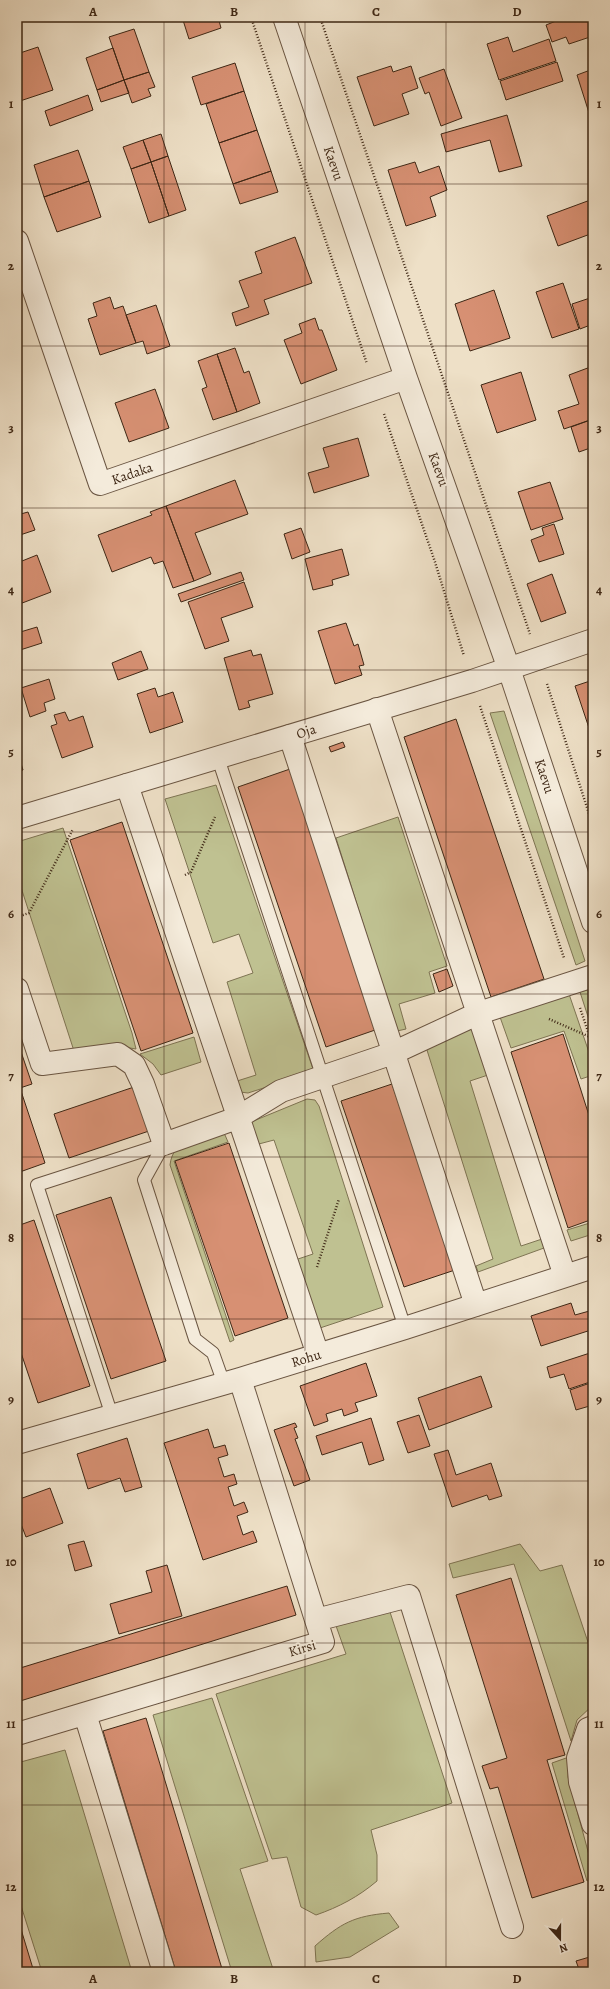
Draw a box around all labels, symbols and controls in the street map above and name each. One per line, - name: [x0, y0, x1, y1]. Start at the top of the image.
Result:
- text: A: [88, 3, 98, 20]
- text: B: [230, 3, 238, 20]
- text: C: [372, 3, 380, 20]
- text: D: [512, 3, 522, 20]
- text: 1: [9, 95, 14, 112]
- text: 1: [597, 95, 602, 112]
- street label: Kaevu: [319, 143, 348, 183]
- text: 2: [8, 257, 15, 274]
- text: 2: [596, 257, 603, 274]
- text: 3: [8, 419, 14, 436]
- text: 3: [596, 419, 602, 436]
- street label: Kaevu: [424, 449, 454, 489]
- street label: Kadaka: [109, 457, 156, 489]
- text: 4: [8, 581, 14, 598]
- text: 4: [596, 581, 602, 598]
- street label: Oja: [294, 719, 319, 743]
- text: 5: [8, 743, 14, 760]
- text: 5: [596, 743, 602, 760]
- street label: Kaevu: [530, 756, 559, 796]
- text: 6: [8, 905, 14, 922]
- text: 6: [596, 905, 602, 922]
- text: 7: [8, 1067, 14, 1084]
- text: 7: [596, 1067, 602, 1084]
- text: 8: [8, 1229, 14, 1246]
- text: 8: [596, 1229, 602, 1246]
- street label: Rohu: [289, 1345, 324, 1372]
- text: 9: [8, 1391, 14, 1408]
- text: 9: [596, 1391, 602, 1408]
- text: 10: [5, 1553, 17, 1570]
- text: 10: [593, 1553, 605, 1570]
- street label: Kirsi: [286, 1635, 318, 1662]
- text: 11: [6, 1715, 16, 1732]
- text: 11: [594, 1715, 604, 1732]
- text: 12: [6, 1878, 17, 1895]
- text: 12: [594, 1878, 605, 1895]
- north arrow: [540, 1919, 580, 1959]
- text: N: [557, 1939, 570, 1956]
- text: A: [88, 1970, 98, 1987]
- text: B: [230, 1970, 238, 1987]
- text: C: [372, 1970, 380, 1987]
- text: D: [512, 1970, 522, 1987]

